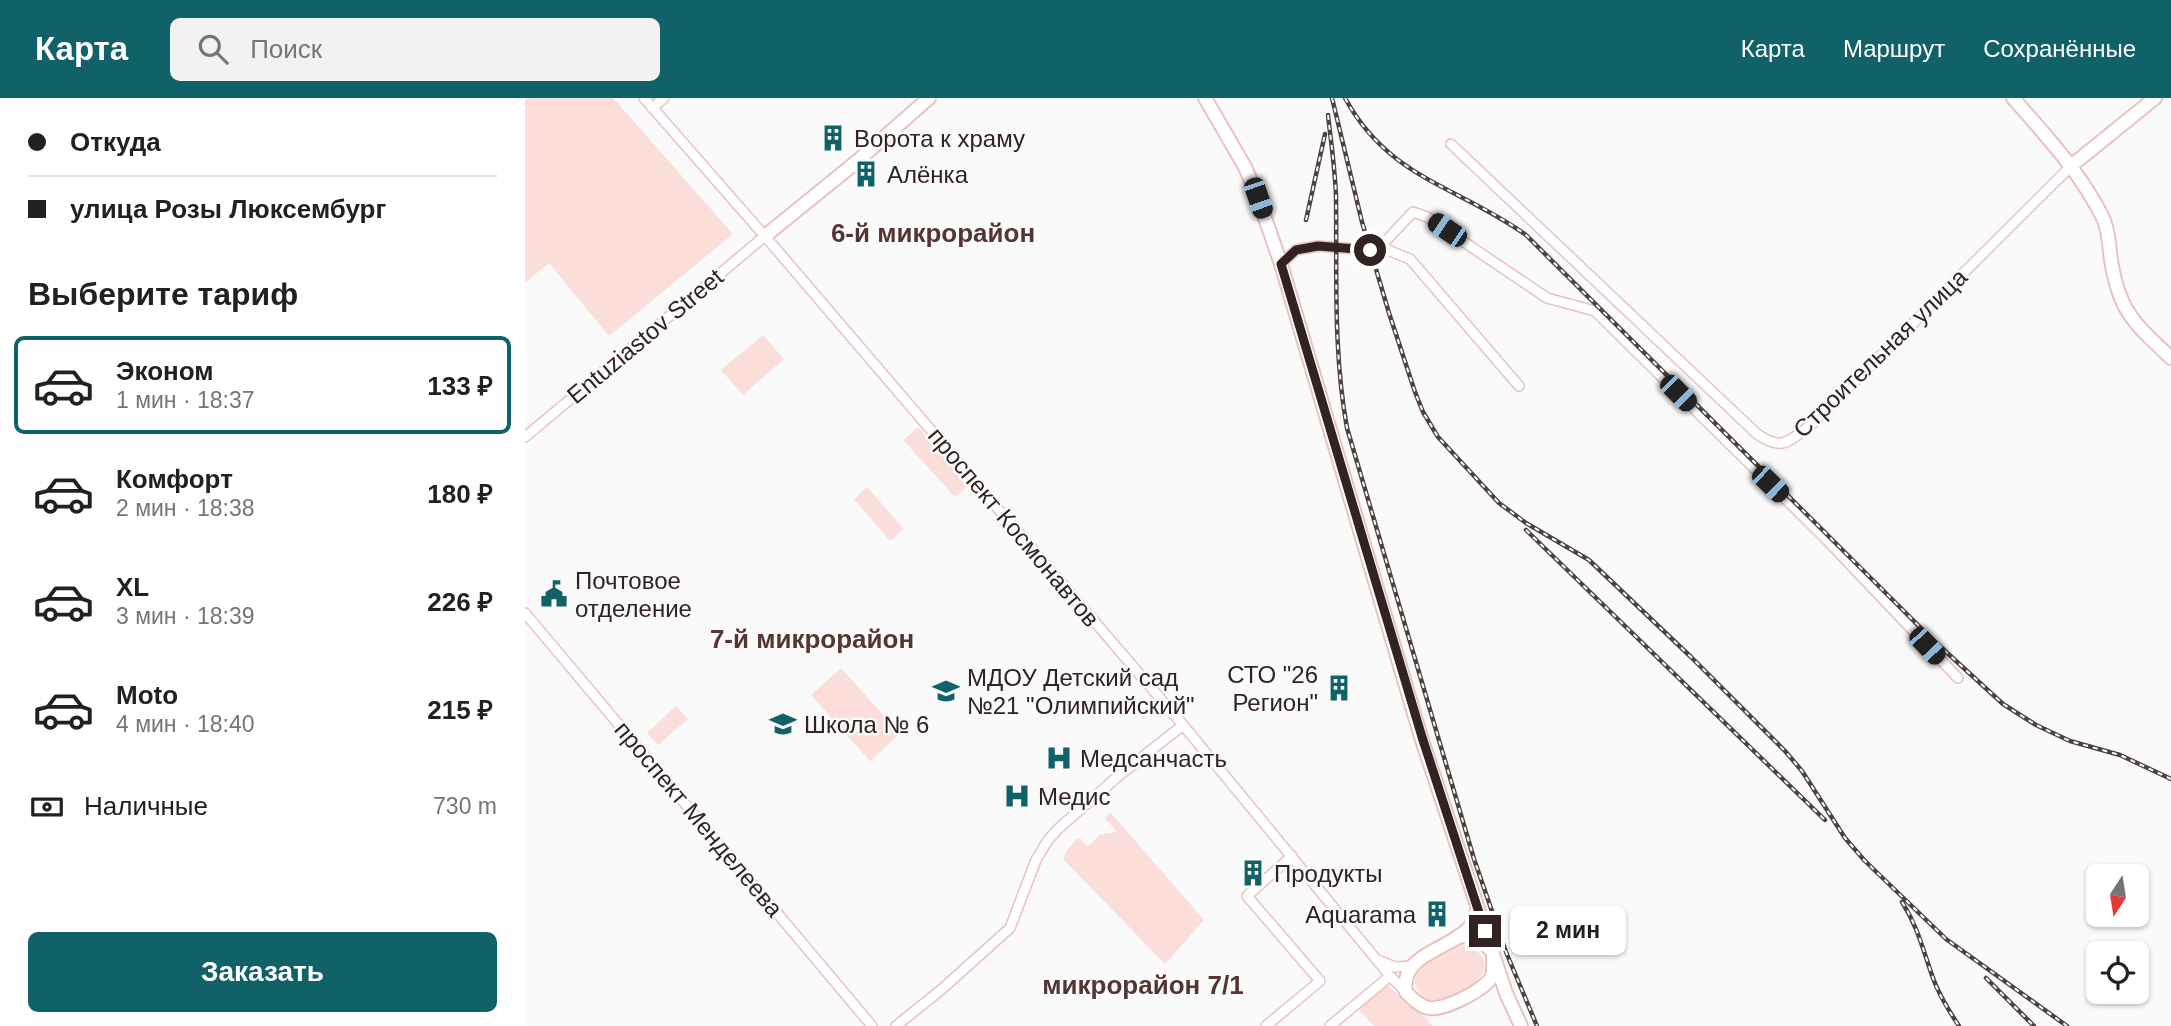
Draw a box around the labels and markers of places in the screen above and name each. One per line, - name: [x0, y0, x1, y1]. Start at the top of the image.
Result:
- building icon: Ворота к храму: [818, 123, 848, 153]
- place label: Ворота к храму: [854, 125, 1025, 152]
- building icon: Алёнка: [851, 159, 881, 189]
- place label: Алёнка: [887, 161, 969, 188]
- place label: Почтовое отделение: [575, 567, 692, 622]
- public building icon: Почтовое отделение: [539, 579, 569, 609]
- place label: СТО "26 Регион": [1227, 661, 1318, 716]
- place label: МДОУ Детский сад №21 "Олимпийский": [967, 664, 1195, 719]
- building icon: СТО "26 Регион": [1324, 673, 1354, 703]
- school or university icon: МДОУ Детский сад №21 "Олимпийский": [931, 676, 961, 706]
- school or university icon: Школа № 6: [768, 709, 798, 739]
- place label: Школа № 6: [804, 711, 929, 738]
- hospital icon: Медсанчасть: [1044, 743, 1074, 773]
- place label: Медсанчасть: [1080, 745, 1227, 772]
- hospital icon: Медис: [1002, 781, 1032, 811]
- place label: Медис: [1038, 783, 1111, 810]
- building icon: Продукты: [1238, 858, 1268, 888]
- place label: Продукты: [1274, 860, 1382, 887]
- building icon: Aquarama: [1422, 899, 1452, 929]
- place label: Aquarama: [1305, 901, 1417, 928]

